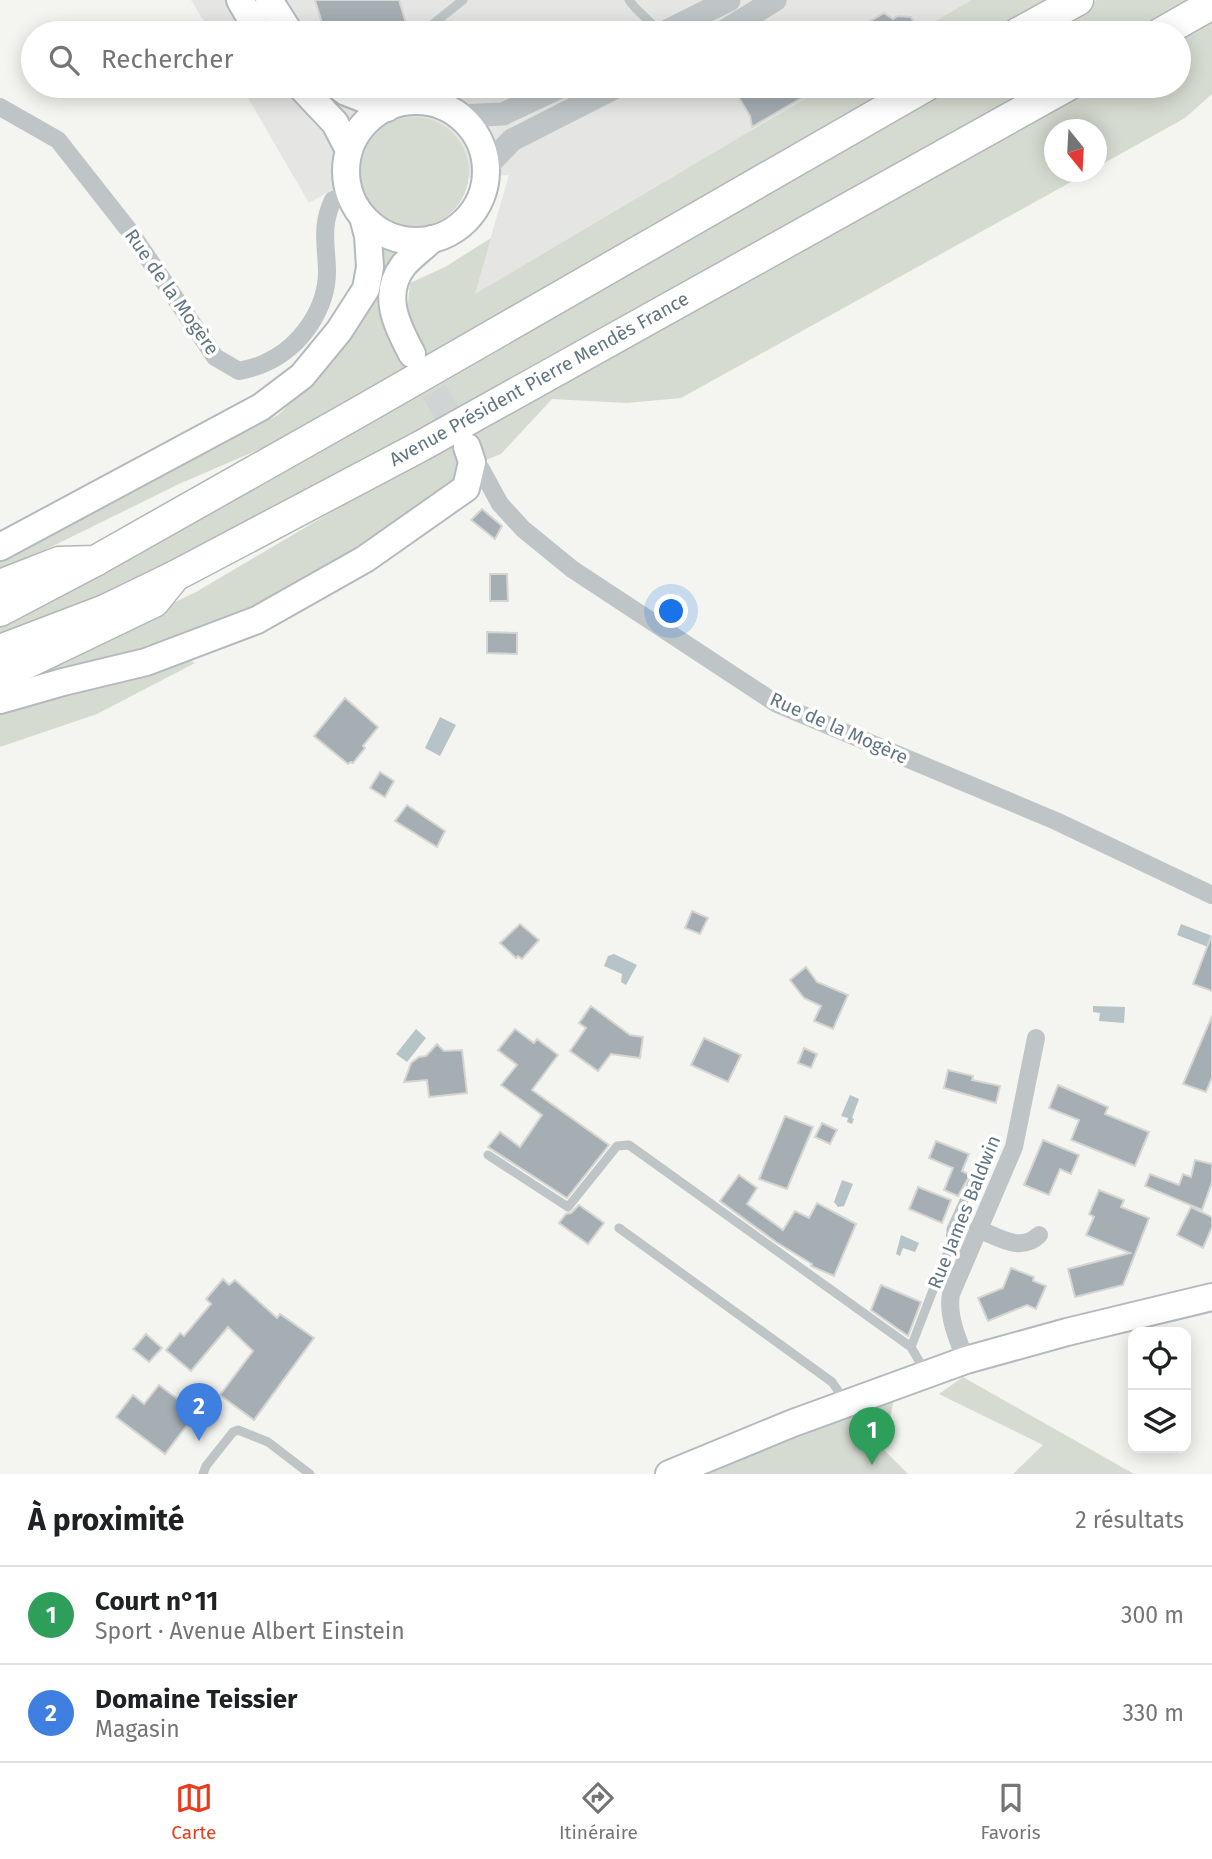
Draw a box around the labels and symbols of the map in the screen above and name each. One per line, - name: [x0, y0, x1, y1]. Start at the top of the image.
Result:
- north arrow: [1044, 119, 1107, 182]
- street label: Rue de la Mogère: [120, 225, 224, 359]
- street label: Avenue Président Pierre Mendès France: [385, 287, 693, 471]
- your location: [654, 594, 688, 628]
- street label: Rue de la Mogère: [767, 687, 911, 769]
- street label: Rue James Baldwin: [923, 1132, 1005, 1292]
- pin: 2: [176, 1383, 222, 1441]
- pin: 1: [849, 1407, 895, 1465]

